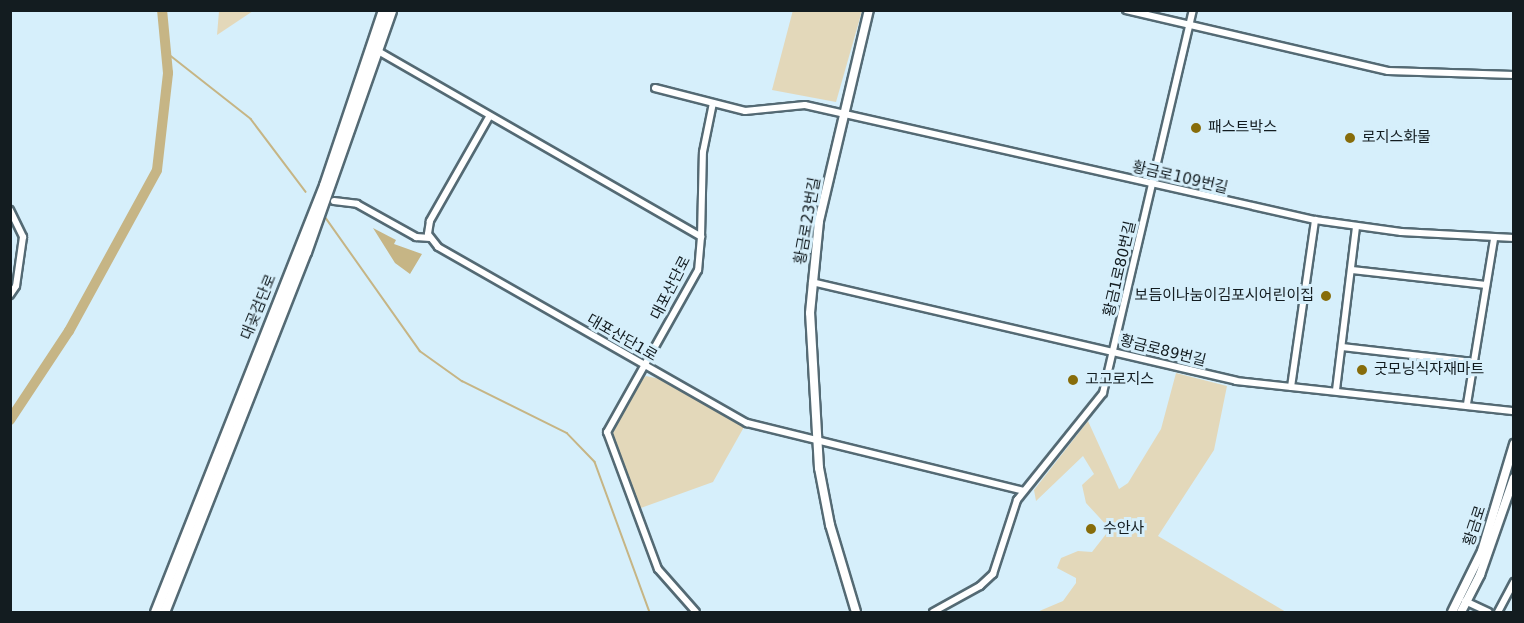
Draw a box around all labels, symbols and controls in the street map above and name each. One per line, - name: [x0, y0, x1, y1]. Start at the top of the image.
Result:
- place label: 패스트박스: [1208, 119, 1277, 137]
- marker: 패스트박스: [1189, 121, 1203, 135]
- place label: 로지스화물: [1362, 129, 1431, 147]
- marker: 로지스화물: [1343, 131, 1357, 145]
- street label: 황금로109번길: [1130, 158, 1230, 198]
- street label: 황금로23번길: [791, 176, 825, 266]
- street label: 황금1로80번길: [1100, 219, 1140, 319]
- street label: 대포산단로: [647, 253, 695, 323]
- street label: 대곶검단로: [238, 272, 280, 342]
- place label: 보듬이나눔이김포시어린이집: [1135, 287, 1314, 305]
- marker: 보듬이나눔이김포시어린이집: [1319, 289, 1333, 303]
- street label: 대포산단1로: [583, 311, 661, 365]
- street label: 황금로89번길: [1118, 332, 1208, 370]
- place label: 굿모닝식자재마트: [1374, 361, 1484, 379]
- marker: 굿모닝식자재마트: [1355, 363, 1369, 377]
- place label: 고고로지스: [1085, 371, 1154, 389]
- marker: 고고로지스: [1066, 373, 1080, 387]
- street label: 황금로: [1460, 504, 1490, 548]
- place label: 수안사: [1103, 520, 1144, 538]
- marker: 수안사: [1084, 522, 1098, 536]

